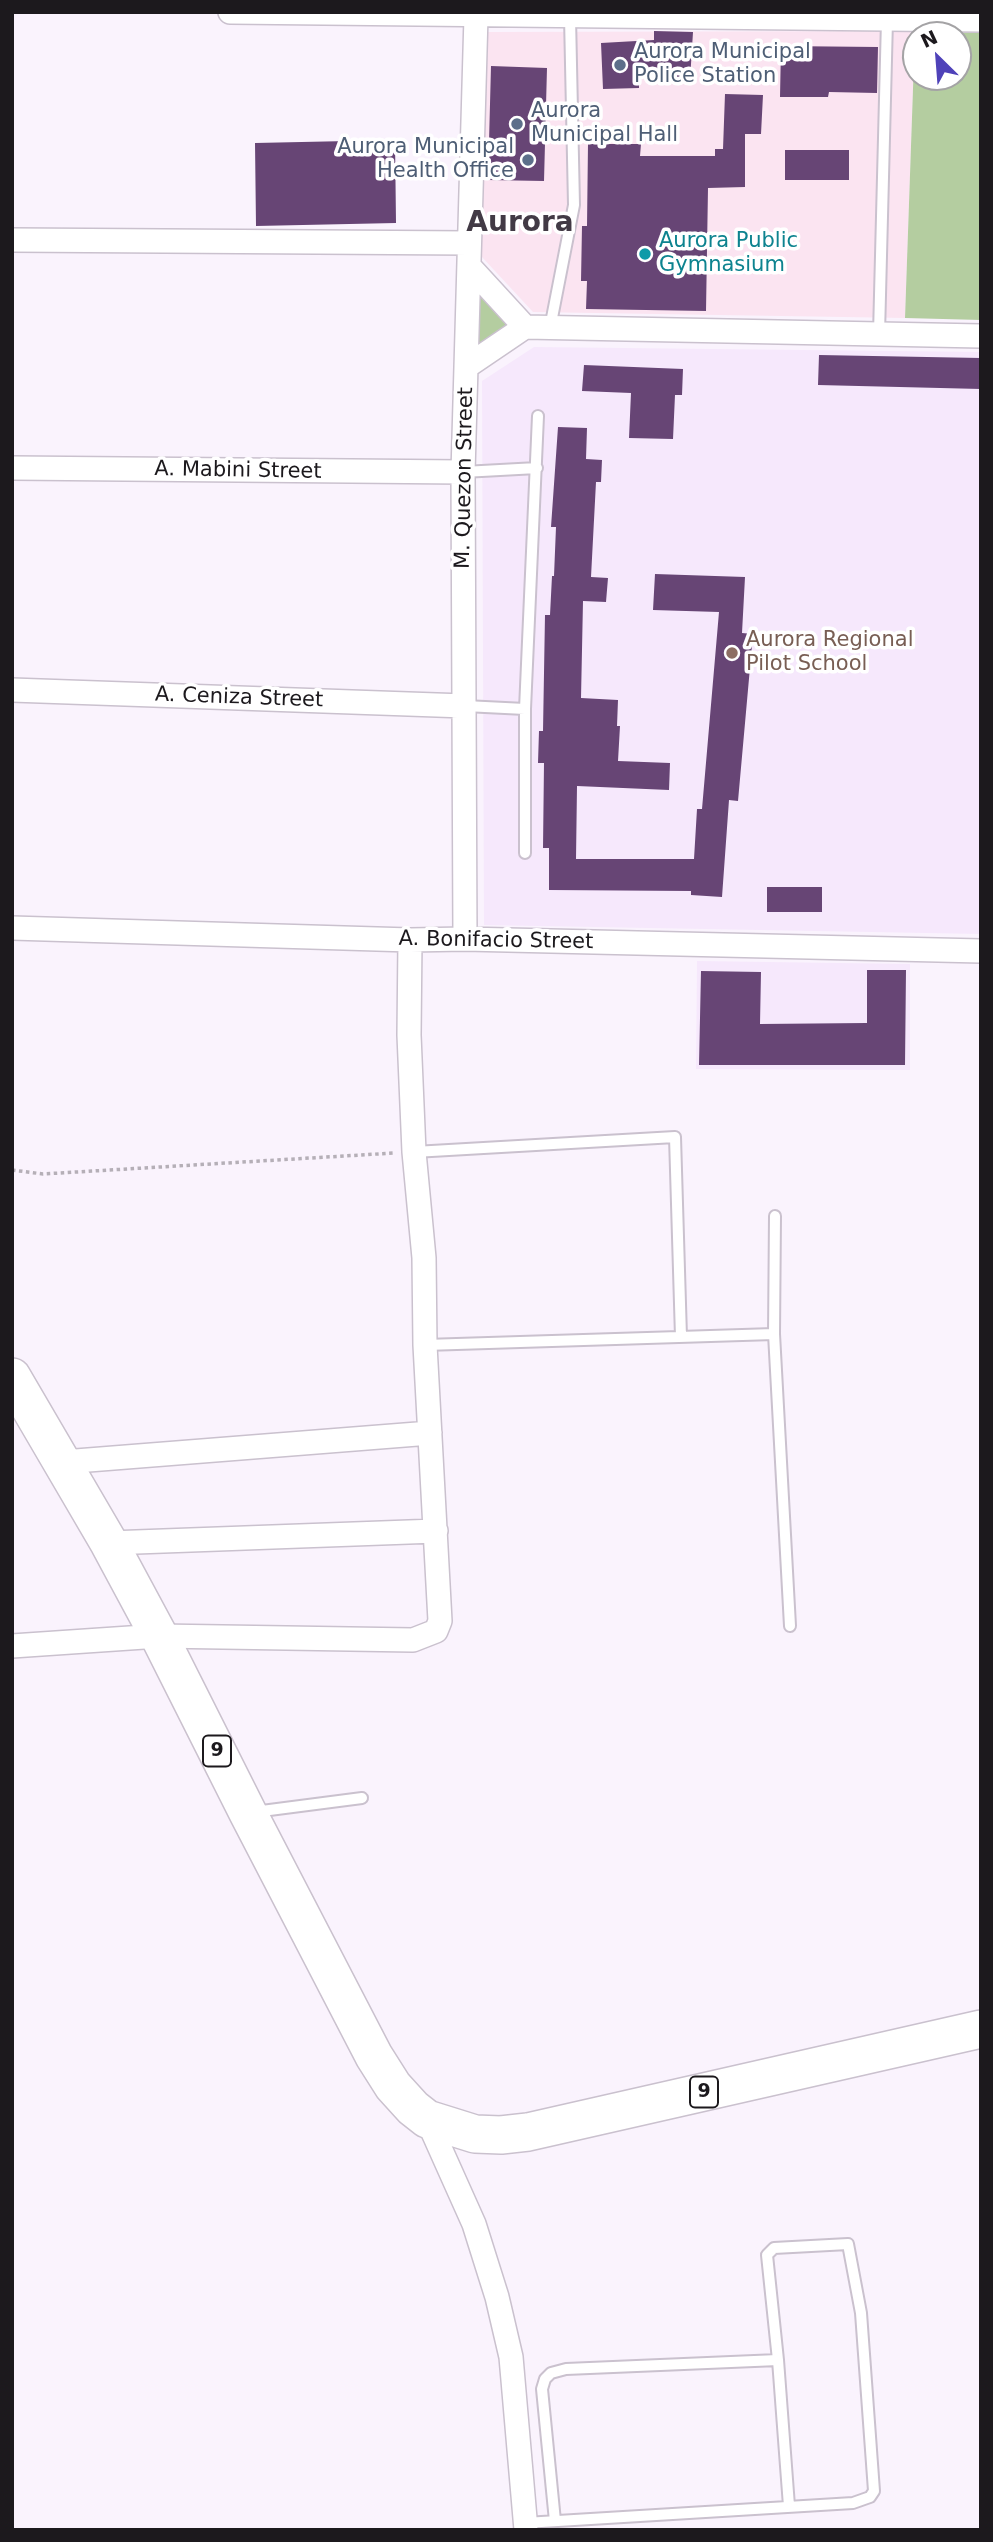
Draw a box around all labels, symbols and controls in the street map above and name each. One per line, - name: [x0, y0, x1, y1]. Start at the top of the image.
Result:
- north arrow: [902, 21, 972, 91]
- text: N: [917, 25, 941, 52]
- place label: Aurora Municipal Police Station: [634, 40, 811, 90]
- marker: Aurora Municipal Police Station: [612, 57, 628, 73]
- place label: Aurora Municipal Hall: [531, 99, 678, 149]
- marker: Aurora Municipal Hall: [509, 116, 525, 132]
- place label: Aurora Municipal Health Office: [337, 135, 514, 185]
- marker: Aurora Municipal Health Office: [520, 152, 536, 168]
- district label: Aurora: [466, 207, 574, 241]
- place label: Aurora Public Gymnasium: [659, 229, 798, 279]
- marker: Aurora Public Gymnasium: [637, 246, 653, 262]
- street label: M. Quezon Street: [451, 387, 479, 569]
- street label: A. Mabini Street: [154, 457, 322, 485]
- place label: Aurora Regional Pilot School: [746, 628, 913, 678]
- marker: Aurora Regional Pilot School: [724, 645, 740, 661]
- street label: A. Ceniza Street: [154, 682, 324, 714]
- street label: A. Bonifacio Street: [398, 927, 594, 955]
- road number: 9: [203, 1736, 231, 1766]
- road number: 9: [690, 2076, 718, 2108]

